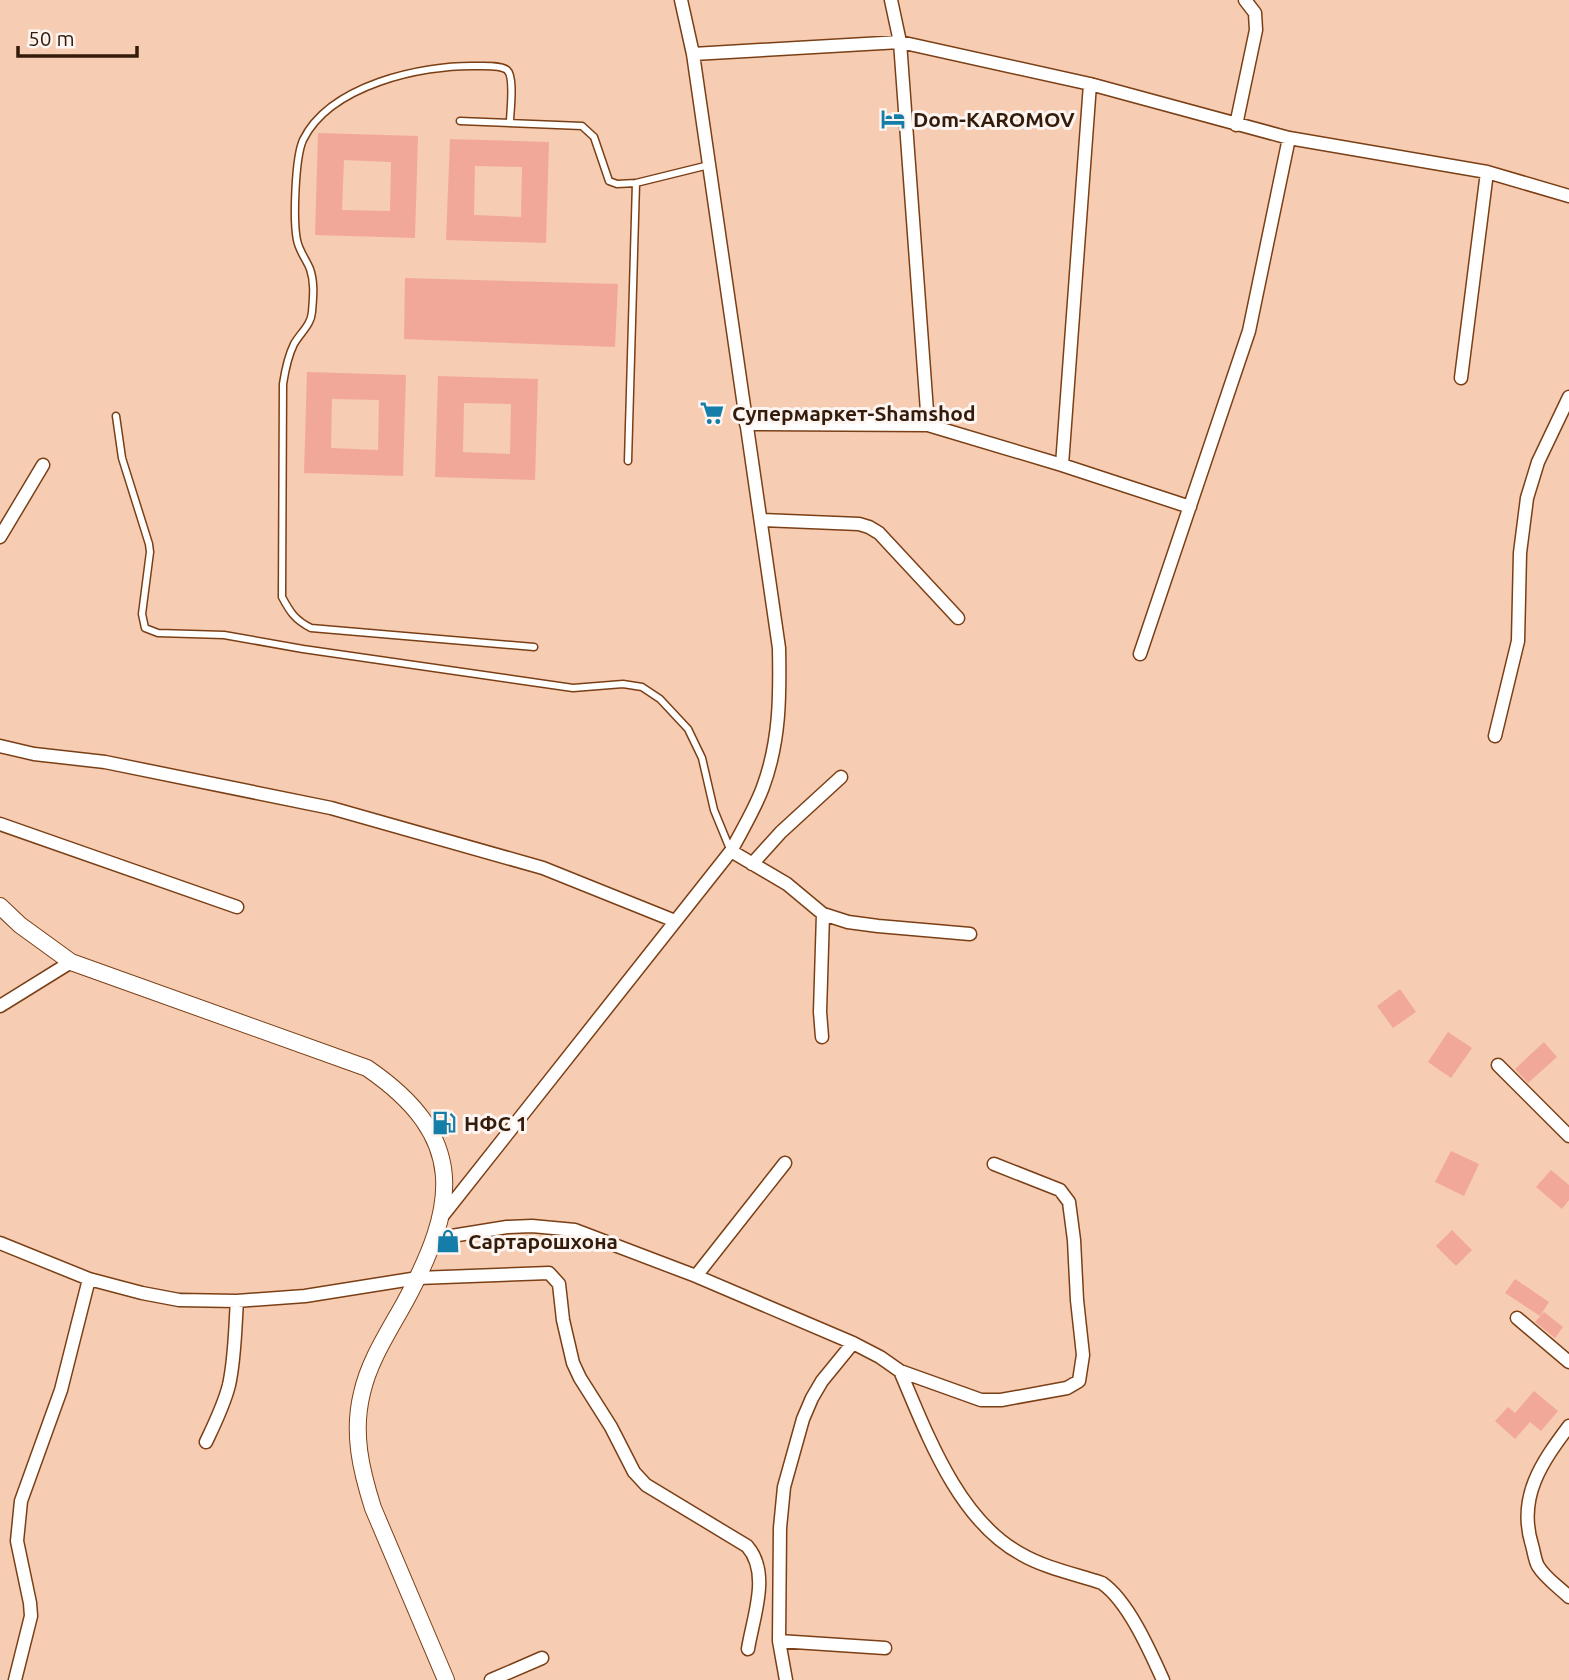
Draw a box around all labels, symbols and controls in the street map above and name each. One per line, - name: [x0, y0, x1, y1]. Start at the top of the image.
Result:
- scale bar: [18, 14, 136, 58]
- text: 50 m: [28, 26, 75, 50]
- hotel icon: Dom-KAROMOV: [879, 105, 907, 133]
- place label: Dom-KAROMOV: [913, 107, 1075, 131]
- supermarket icon: Супермаркет-Shamshod: [698, 399, 726, 427]
- place label: Супермаркет-Shamshod: [732, 401, 976, 425]
- fuel station icon: НФС 1: [430, 1109, 458, 1137]
- place label: НФС 1: [464, 1111, 528, 1135]
- shop icon: Сартарошхона: [434, 1227, 462, 1255]
- place label: Сартарошхона: [468, 1229, 618, 1253]

